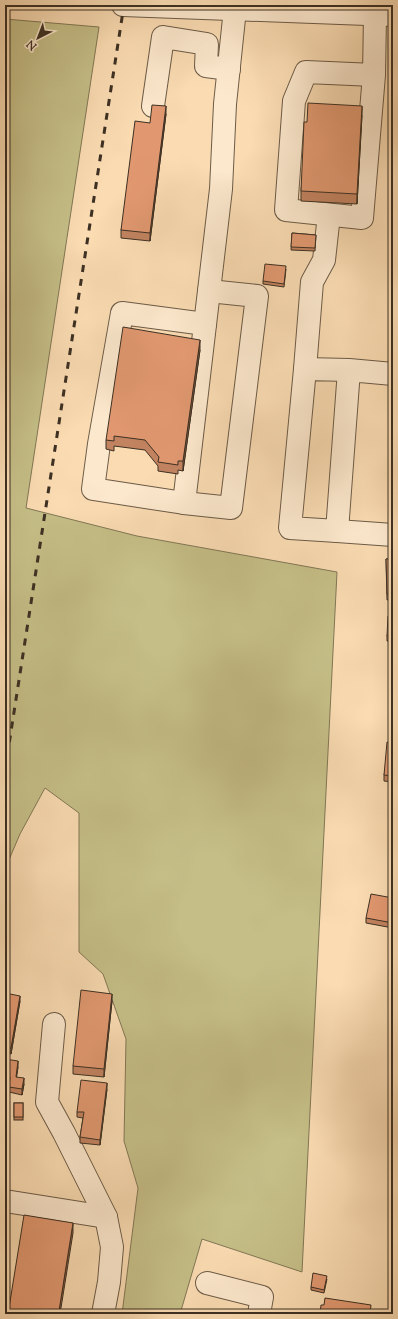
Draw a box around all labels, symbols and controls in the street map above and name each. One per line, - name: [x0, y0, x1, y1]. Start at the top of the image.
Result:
- north arrow: [18, 18, 58, 58]
- text: N: [23, 36, 41, 54]

